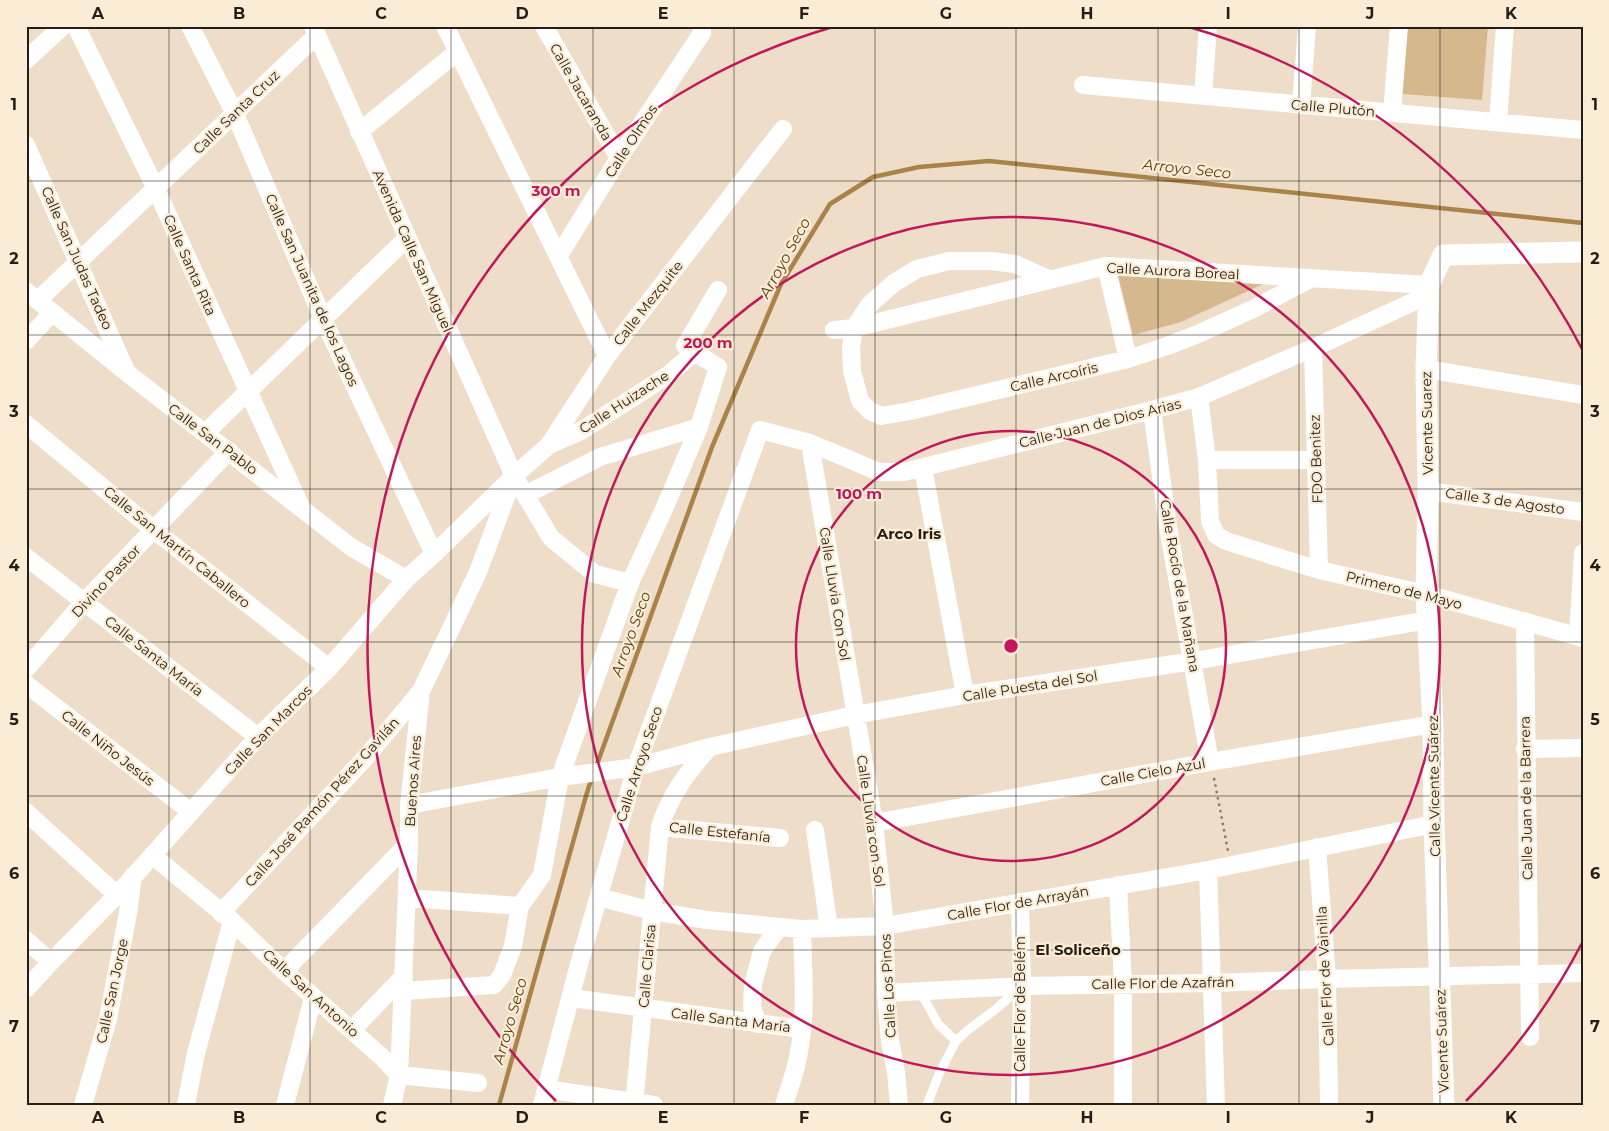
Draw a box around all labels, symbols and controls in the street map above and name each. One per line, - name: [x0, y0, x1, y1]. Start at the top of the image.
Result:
- text: A: [91, 4, 105, 23]
- text: B: [233, 4, 245, 23]
- text: C: [375, 4, 387, 23]
- text: D: [515, 4, 529, 23]
- text: E: [658, 4, 668, 23]
- text: F: [799, 4, 809, 23]
- text: G: [940, 4, 952, 23]
- text: H: [1081, 4, 1093, 23]
- text: I: [1225, 4, 1231, 23]
- text: J: [1365, 4, 1374, 23]
- text: K: [1505, 4, 1518, 23]
- street label: Calle Jacaranda: [546, 40, 616, 144]
- street label: Calle Santa Cruz: [189, 66, 283, 158]
- text: 1: [11, 95, 17, 114]
- street label: Calle Plutón: [1290, 95, 1376, 121]
- text: 1: [1592, 95, 1598, 114]
- street label: Calle Olmos: [601, 101, 661, 181]
- water label: Arroyo Seco: [1141, 154, 1232, 183]
- street label: Avenida Calle San Miguel: [369, 167, 457, 335]
- text: 300 m: [530, 181, 581, 200]
- street label: Calle San Judas Tadeo: [37, 184, 117, 333]
- street label: Calle San Juanita de los Lagos: [261, 191, 363, 389]
- street label: Calle Santa Rita: [160, 212, 220, 318]
- water label: Arroyo Seco: [754, 214, 814, 302]
- text: 2: [9, 249, 19, 268]
- text: 2: [1590, 249, 1600, 268]
- street label: Calle Mezquite: [609, 257, 687, 349]
- street label: Calle Aurora Boreal: [1106, 259, 1240, 283]
- text: 200 m: [683, 333, 733, 352]
- street label: Calle Arcoíris: [1008, 358, 1100, 396]
- street label: Calle Huizache: [576, 366, 672, 438]
- street label: Vicente Suarez: [1417, 371, 1437, 475]
- street label: Calle Juan de Dios Arias: [1017, 394, 1183, 452]
- street label: Calle San Pablo: [165, 399, 262, 479]
- text: 3: [8, 402, 19, 421]
- text: 3: [1589, 402, 1600, 421]
- street label: FDO Benitez: [1305, 414, 1327, 504]
- street label: Calle San Martín Caballero: [100, 482, 254, 612]
- text: 100 m: [836, 484, 882, 503]
- street label: Calle 3 de Agosto: [1444, 484, 1566, 518]
- street label: Calle Rocío de la Mañana: [1156, 498, 1204, 674]
- district label: Arco Iris: [876, 524, 941, 543]
- street label: Calle Lluvia Con Sol: [816, 526, 854, 662]
- street label: Divino Pastor: [68, 540, 145, 621]
- text: 4: [8, 556, 20, 575]
- text: 4: [1589, 556, 1601, 575]
- street label: Primero de Mayo: [1344, 567, 1464, 613]
- water label: Arroyo Seco: [606, 589, 655, 680]
- street label: Calle Santa María: [101, 612, 207, 700]
- centre of rings: [1002, 637, 1020, 655]
- street label: Calle Puesta del Sol: [961, 666, 1099, 706]
- street label: Calle San Marcos: [220, 681, 316, 779]
- street label: Calle Arroyo Seco: [612, 704, 666, 824]
- street label: Calle Niño Jesús: [58, 706, 158, 790]
- text: 5: [9, 710, 19, 729]
- text: 5: [1590, 710, 1600, 729]
- street label: Calle José Ramón Pérez Gavilán: [241, 713, 403, 891]
- street label: Calle Vicente Suárez: [1424, 715, 1444, 857]
- street label: Calle Juan de la Barrera: [1516, 716, 1536, 880]
- street label: Buenos Aires: [401, 734, 425, 827]
- street label: Calle Lluvia con Sol: [853, 754, 889, 888]
- street label: Calle Cielo Azul: [1099, 754, 1207, 790]
- street label: Calle Estefanía: [668, 818, 772, 846]
- text: 6: [9, 864, 19, 883]
- text: 6: [1590, 864, 1600, 883]
- street label: Calle Flor de Arrayán: [946, 882, 1090, 924]
- street label: Calle Flor de Vainilla: [1312, 906, 1338, 1046]
- street label: Calle Clarisa: [634, 923, 660, 1009]
- street label: Calle Los Pinos: [876, 933, 900, 1038]
- street label: Calle Flor de Belém: [1011, 936, 1029, 1072]
- street label: Calle San Jorge: [92, 937, 132, 1045]
- district label: El Soliceño: [1035, 940, 1121, 959]
- street label: Calle San Antonio: [259, 945, 363, 1041]
- street label: Calle Flor de Azafrán: [1091, 973, 1235, 993]
- water label: Arroyo Seco: [488, 976, 531, 1067]
- street label: Vicente Suárez: [1431, 989, 1453, 1093]
- street label: Calle Santa María: [670, 1004, 792, 1036]
- text: 7: [9, 1017, 19, 1036]
- text: 7: [1590, 1017, 1600, 1036]
- text: A: [91, 1108, 105, 1127]
- text: B: [233, 1108, 245, 1127]
- text: C: [375, 1108, 387, 1127]
- text: D: [515, 1108, 529, 1127]
- text: E: [658, 1108, 668, 1127]
- text: F: [799, 1108, 809, 1127]
- text: G: [940, 1108, 952, 1127]
- text: H: [1081, 1108, 1093, 1127]
- text: I: [1225, 1108, 1231, 1127]
- text: J: [1365, 1108, 1374, 1127]
- text: K: [1505, 1108, 1518, 1127]

